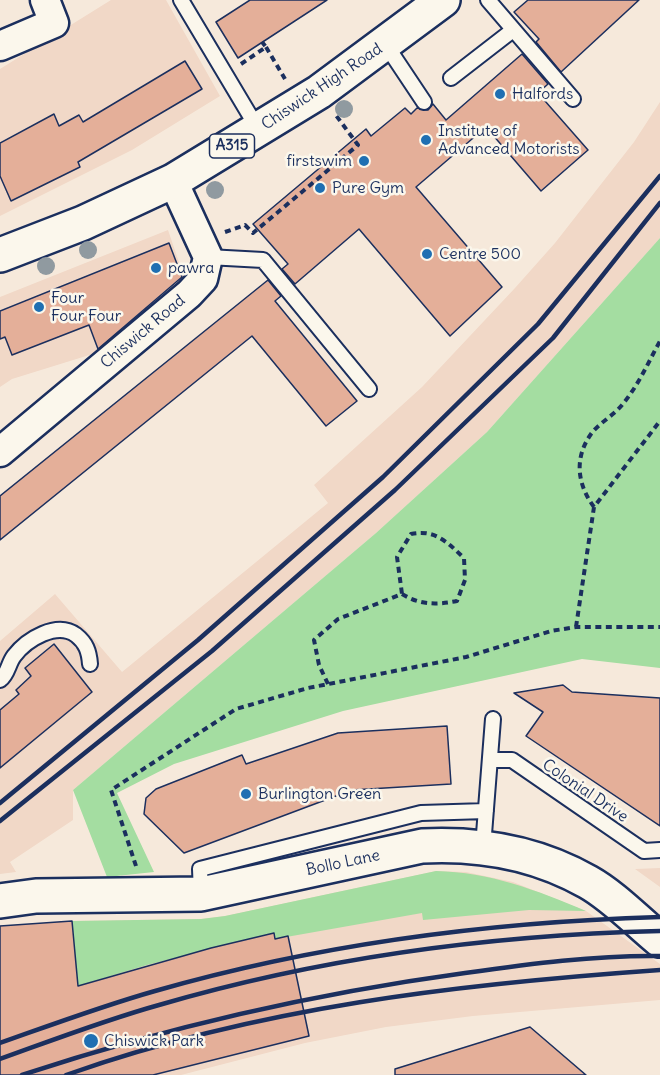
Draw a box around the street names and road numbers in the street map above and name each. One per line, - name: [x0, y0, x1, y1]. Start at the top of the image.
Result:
- street label: Chiswick High Road: [258, 39, 386, 135]
- road number: A315: [210, 134, 254, 158]
- street label: Chiswick Road: [97, 291, 189, 373]
- street label: Colonial Drive: [539, 755, 631, 827]
- street label: Bollo Lane: [304, 846, 382, 880]

